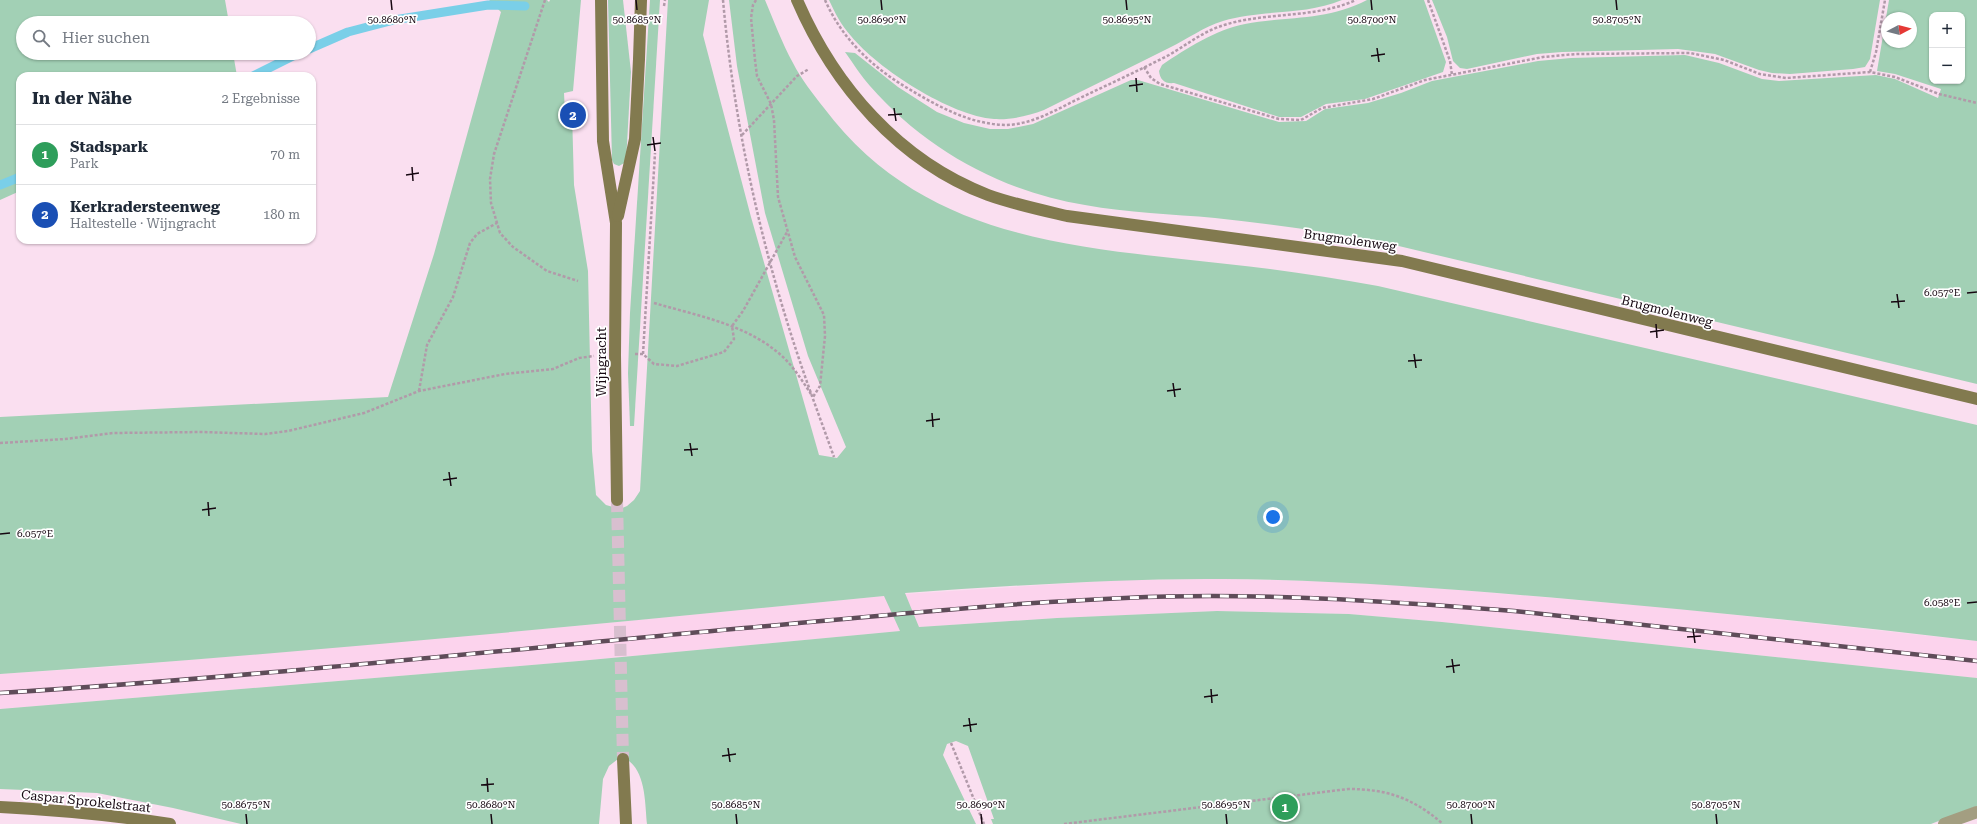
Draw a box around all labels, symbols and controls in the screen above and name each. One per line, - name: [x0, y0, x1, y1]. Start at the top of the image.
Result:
- north arrow: [1881, 12, 1917, 48]
- map controls: [1929, 12, 1965, 84]
- button: +: [1929, 12, 1965, 48]
- text: 50.8680°N: [367, 14, 417, 25]
- text: 50.8685°N: [612, 14, 662, 25]
- text: 50.8690°N: [857, 14, 907, 25]
- text: 50.8695°N: [1102, 14, 1152, 25]
- text: 50.8700°N: [1347, 14, 1397, 25]
- text: 50.8705°N: [1592, 14, 1642, 25]
- search box: [16, 16, 316, 60]
- icon: search: [30, 27, 52, 49]
- text: Hier suchen: [62, 29, 150, 47]
- button: −: [1929, 48, 1965, 84]
- text: In der Nähe: [32, 88, 132, 108]
- text: 2 Ergebnisse: [222, 91, 300, 106]
- pin: 2: [560, 100, 586, 130]
- text: Stadspark: [70, 138, 148, 156]
- text: 1: [41, 147, 49, 162]
- text: 70 m: [270, 147, 300, 162]
- text: Park: [70, 156, 99, 171]
- text: Kerkradersteenweg: [70, 198, 220, 216]
- text: 2: [41, 207, 49, 222]
- text: 180 m: [263, 207, 300, 222]
- text: Haltestelle · Wijngracht: [70, 216, 216, 231]
- street label: Brugmolenweg: [1303, 226, 1398, 254]
- text: 6.057°E: [1924, 287, 1960, 298]
- street label: Brugmolenweg: [1620, 292, 1715, 330]
- street label: Wijngracht: [594, 327, 609, 397]
- your location: [1263, 507, 1283, 527]
- text: 6.057°E: [17, 528, 53, 539]
- text: 6.058°E: [1924, 597, 1960, 608]
- street label: Caspar Sprokelstraat: [21, 787, 152, 815]
- pin: 1: [1272, 792, 1298, 822]
- text: 50.8675°N: [221, 799, 271, 810]
- text: 50.8680°N: [466, 799, 516, 810]
- text: 50.8685°N: [711, 799, 761, 810]
- text: 50.8690°N: [956, 799, 1006, 810]
- text: 50.8695°N: [1201, 799, 1251, 810]
- text: 50.8700°N: [1446, 799, 1496, 810]
- text: 50.8705°N: [1691, 799, 1741, 810]

